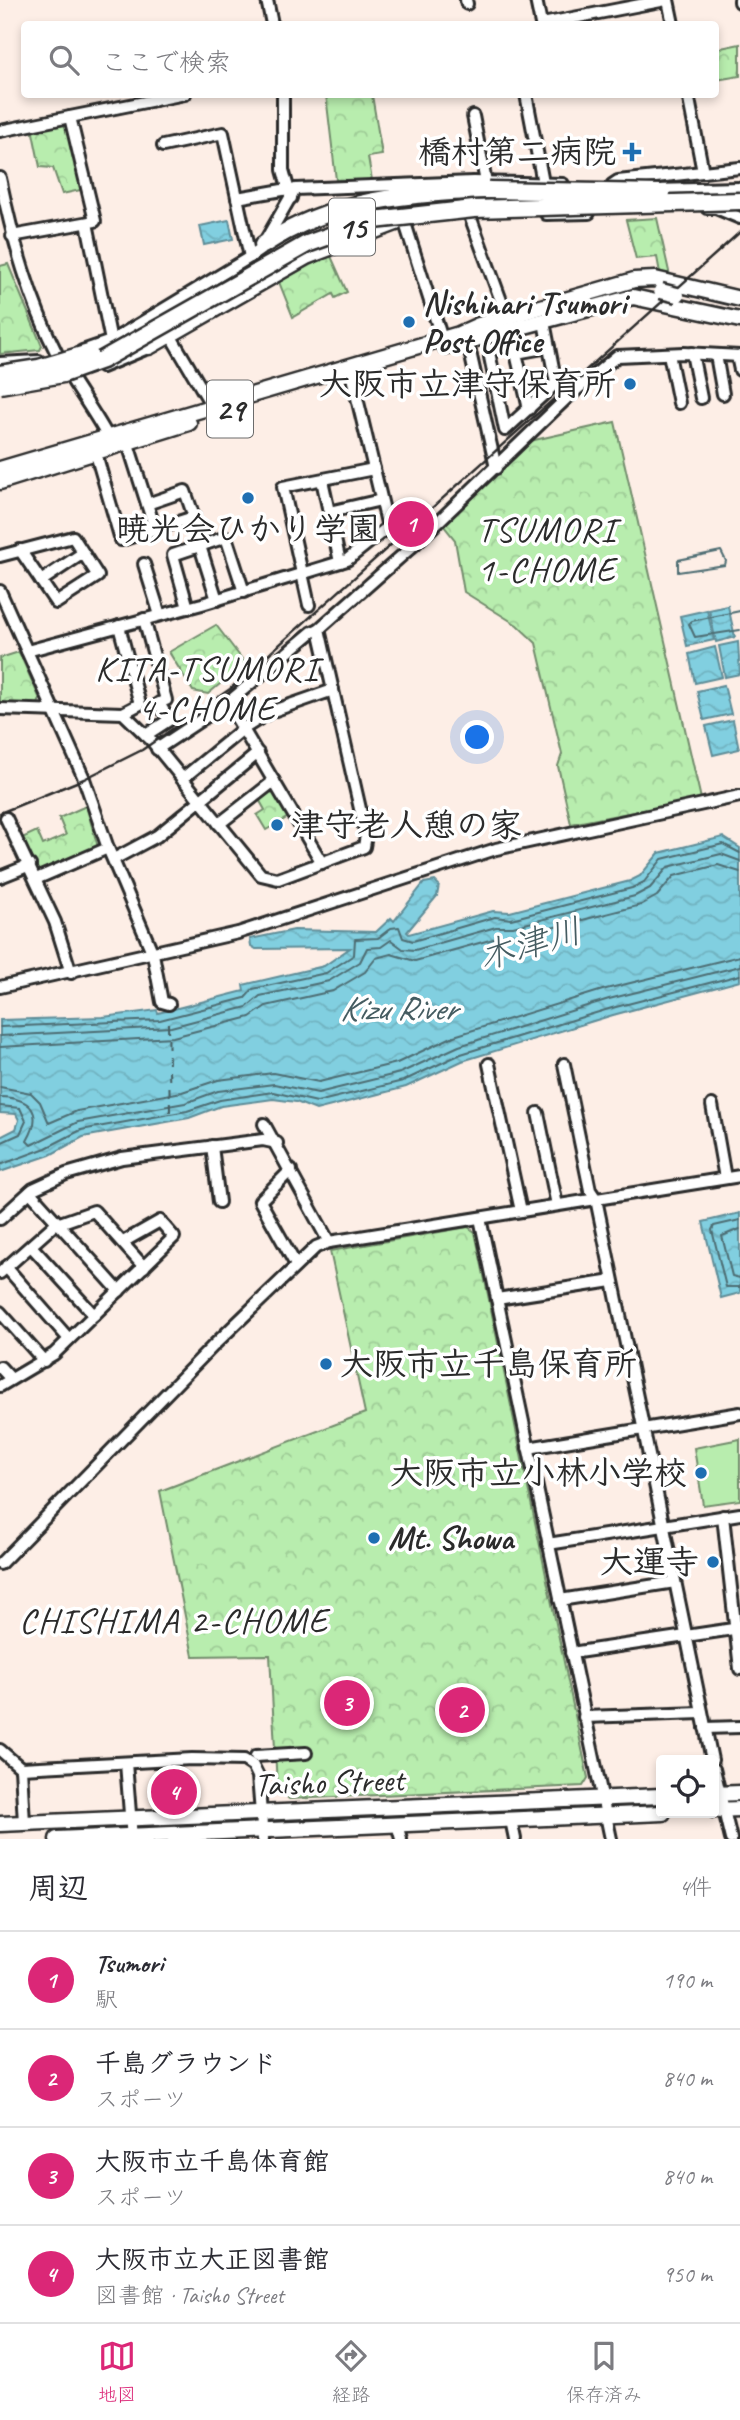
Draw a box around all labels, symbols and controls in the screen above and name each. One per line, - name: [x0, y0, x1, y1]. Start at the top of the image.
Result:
- search box: [21, 21, 719, 98]
- icon: search: [45, 41, 83, 79]
- text: ここで検索: [101, 46, 231, 79]
- place label: 橋村第二病院: [418, 131, 616, 173]
- marker: 橋村第二病院: [622, 142, 642, 162]
- road number: 15: [329, 199, 375, 256]
- place label: Nishinari Tsumori Post Office: [423, 282, 631, 362]
- marker: Nishinari Tsumori Post Office: [401, 314, 417, 330]
- place label: 大阪市立津守保育所: [319, 363, 616, 405]
- marker: 大阪市立津守保育所: [622, 376, 638, 392]
- road number: 29: [207, 380, 253, 438]
- marker: 暁光会ひかり学園: [240, 490, 256, 506]
- pin: 1: [388, 498, 434, 550]
- district label: TSUMORI 1-CHOME: [478, 507, 622, 592]
- place label: 暁光会ひかり学園: [116, 508, 380, 550]
- district label: KITA-TSUMORI 4-CHOME: [95, 646, 325, 731]
- your location: [460, 720, 494, 754]
- place label: 津守老人憩の家: [291, 804, 522, 846]
- marker: 津守老人憩の家: [269, 817, 285, 833]
- water label: 木津川: [473, 908, 587, 980]
- water label: Kizu River: [340, 986, 462, 1031]
- place label: 大阪市立千島保育所: [340, 1343, 637, 1385]
- marker: 大阪市立千島保育所: [318, 1356, 334, 1372]
- place label: 大阪市立小林小学校: [390, 1452, 687, 1494]
- marker: 大阪市立小林小学校: [693, 1465, 709, 1481]
- place label: Mt. Showa: [388, 1517, 516, 1559]
- marker: Mt. Showa: [366, 1530, 382, 1546]
- place label: 大運寺: [600, 1541, 699, 1583]
- marker: 大運寺: [705, 1554, 721, 1570]
- district label: CHISHIMA 2-CHOME: [19, 1598, 331, 1643]
- pin: 3: [324, 1677, 370, 1729]
- pin: 2: [439, 1684, 485, 1736]
- map controls: [656, 1755, 719, 1818]
- button: locate: [656, 1755, 719, 1818]
- street label: Taisho Street: [253, 1758, 408, 1806]
- pin: 4: [151, 1766, 197, 1818]
- text: 周辺: [28, 1869, 88, 1907]
- text: 4件: [679, 1873, 712, 1902]
- text: Tsumori: [95, 1947, 163, 1980]
- text: 1: [46, 1966, 56, 1995]
- text: 190 m: [663, 1966, 712, 1995]
- text: 駅: [95, 1985, 118, 2014]
- text: 千島グラウンド: [95, 2047, 277, 2080]
- text: 2: [46, 2064, 56, 2093]
- text: 840 m: [663, 2064, 712, 2093]
- text: スポーツ: [95, 2085, 187, 2114]
- text: 大阪市立千島体育館: [95, 2145, 329, 2178]
- text: 3: [46, 2162, 56, 2191]
- text: 840 m: [663, 2162, 712, 2191]
- text: スポーツ: [95, 2183, 187, 2212]
- text: 大阪市立大正図書館: [95, 2243, 329, 2276]
- text: 4: [46, 2260, 56, 2289]
- text: 950 m: [663, 2260, 712, 2289]
- text: 図書館 · Taisho Street: [95, 2281, 284, 2310]
- tab: 地図: [98, 2337, 136, 2407]
- tab: 経路: [332, 2337, 370, 2407]
- tab: 保存済み: [566, 2337, 642, 2407]

